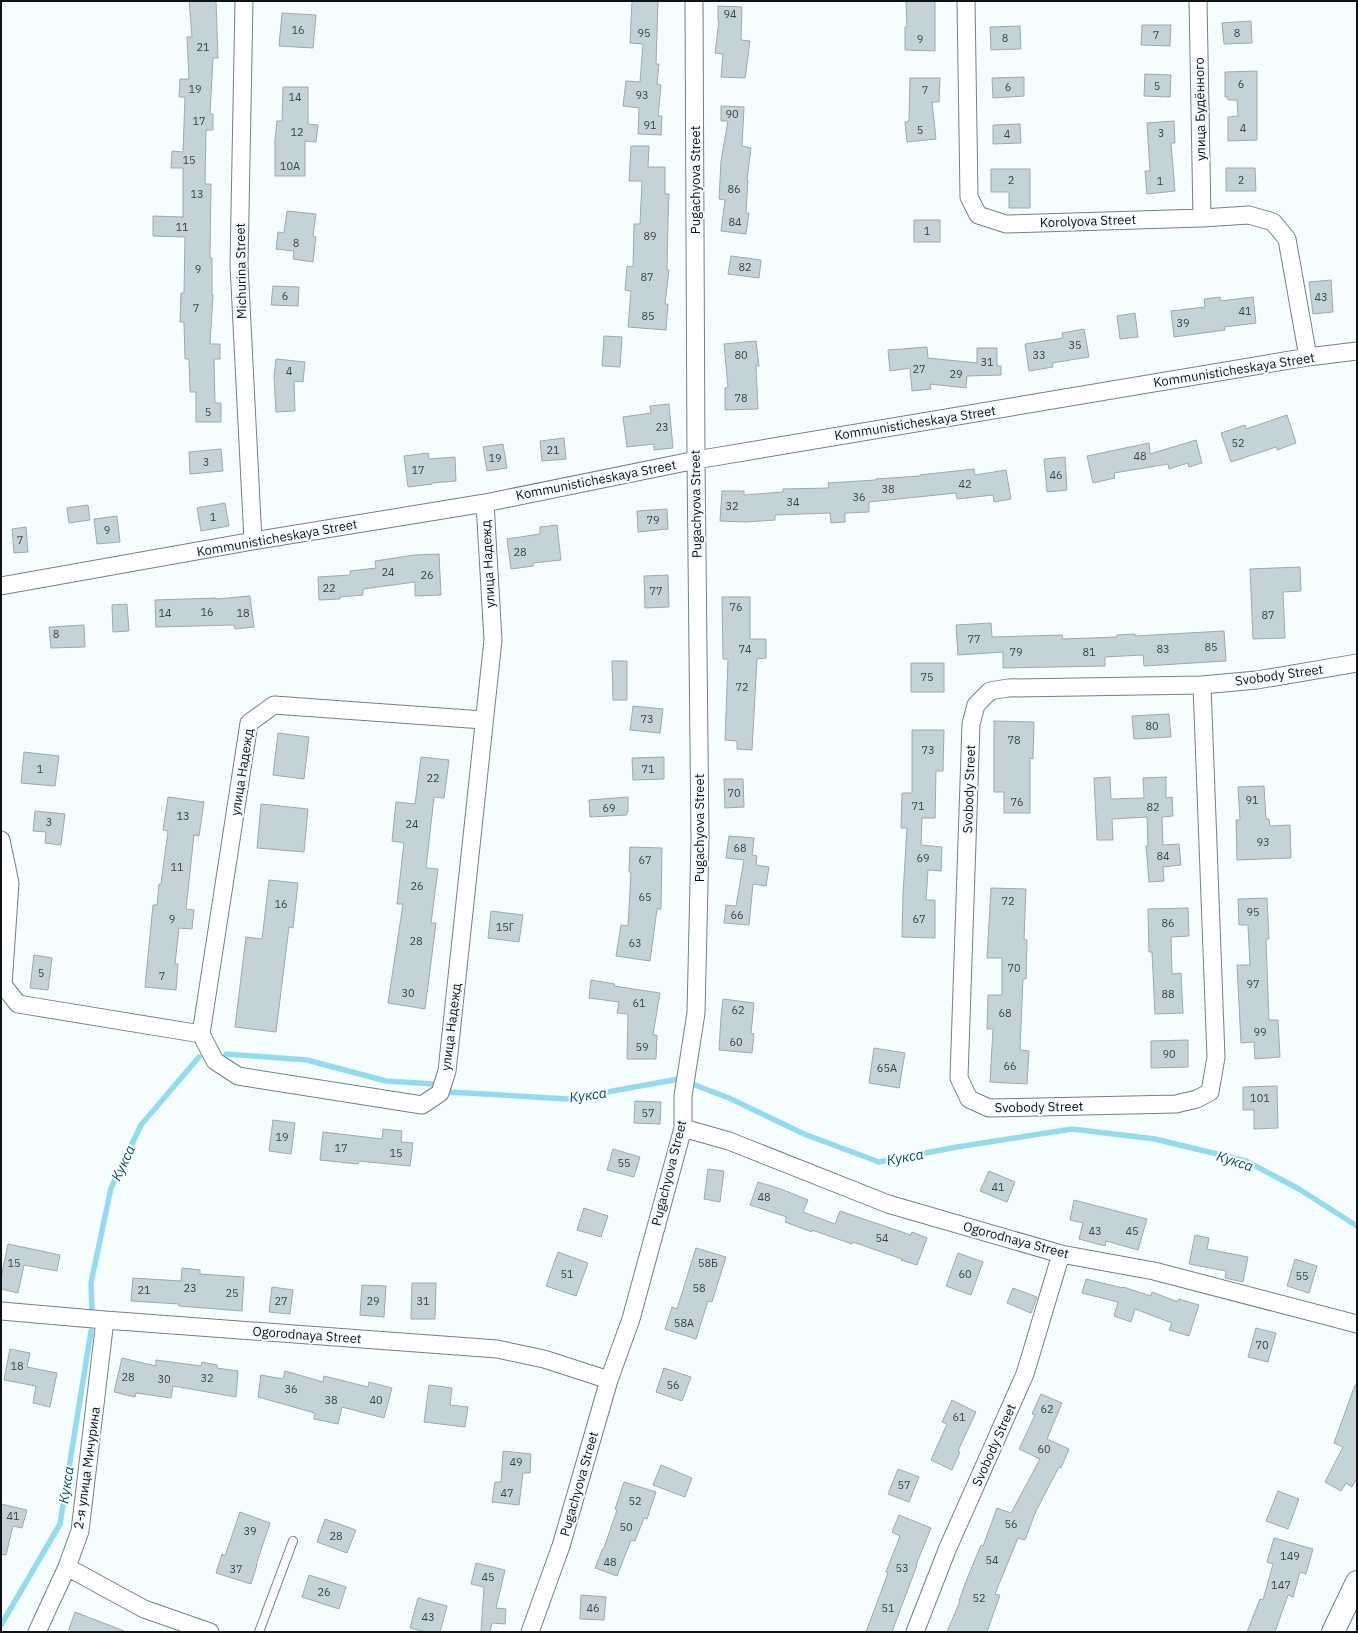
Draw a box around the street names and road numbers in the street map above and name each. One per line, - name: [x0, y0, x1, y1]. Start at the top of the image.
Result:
- street label: улица Будённого: [1191, 57, 1209, 161]
- street label: Pugachyova Street: [687, 126, 704, 234]
- street label: Korolyova Street: [1040, 211, 1136, 231]
- street label: Michurina Street: [232, 223, 250, 319]
- street label: Kommunisticheskaya Street: [1152, 349, 1316, 391]
- street label: Kommunisticheskaya Street: [833, 402, 997, 444]
- street label: Pugachyova Street: [687, 450, 705, 558]
- street label: Kommunisticheskaya Street: [514, 456, 678, 504]
- street label: Kommunisticheskaya Street: [195, 515, 359, 561]
- street label: улица Надежд: [477, 519, 499, 608]
- street label: Svobody Street: [1234, 660, 1324, 690]
- street label: улица Надежд: [227, 727, 257, 817]
- street label: Svobody Street: [959, 744, 979, 834]
- street label: Pugachyova Street: [691, 774, 708, 882]
- street label: улица Надежд: [437, 982, 465, 1072]
- street label: Svobody Street: [995, 1098, 1083, 1116]
- street label: Pugachyova Street: [648, 1118, 690, 1228]
- street label: Ogorodnaya Street: [961, 1218, 1071, 1262]
- street label: Ogorodnaya Street: [252, 1323, 362, 1347]
- street label: Svobody Street: [968, 1401, 1020, 1489]
- street label: 2-я улица Мичурина: [70, 1406, 104, 1530]
- street label: Pugachyova Street: [556, 1430, 602, 1538]

